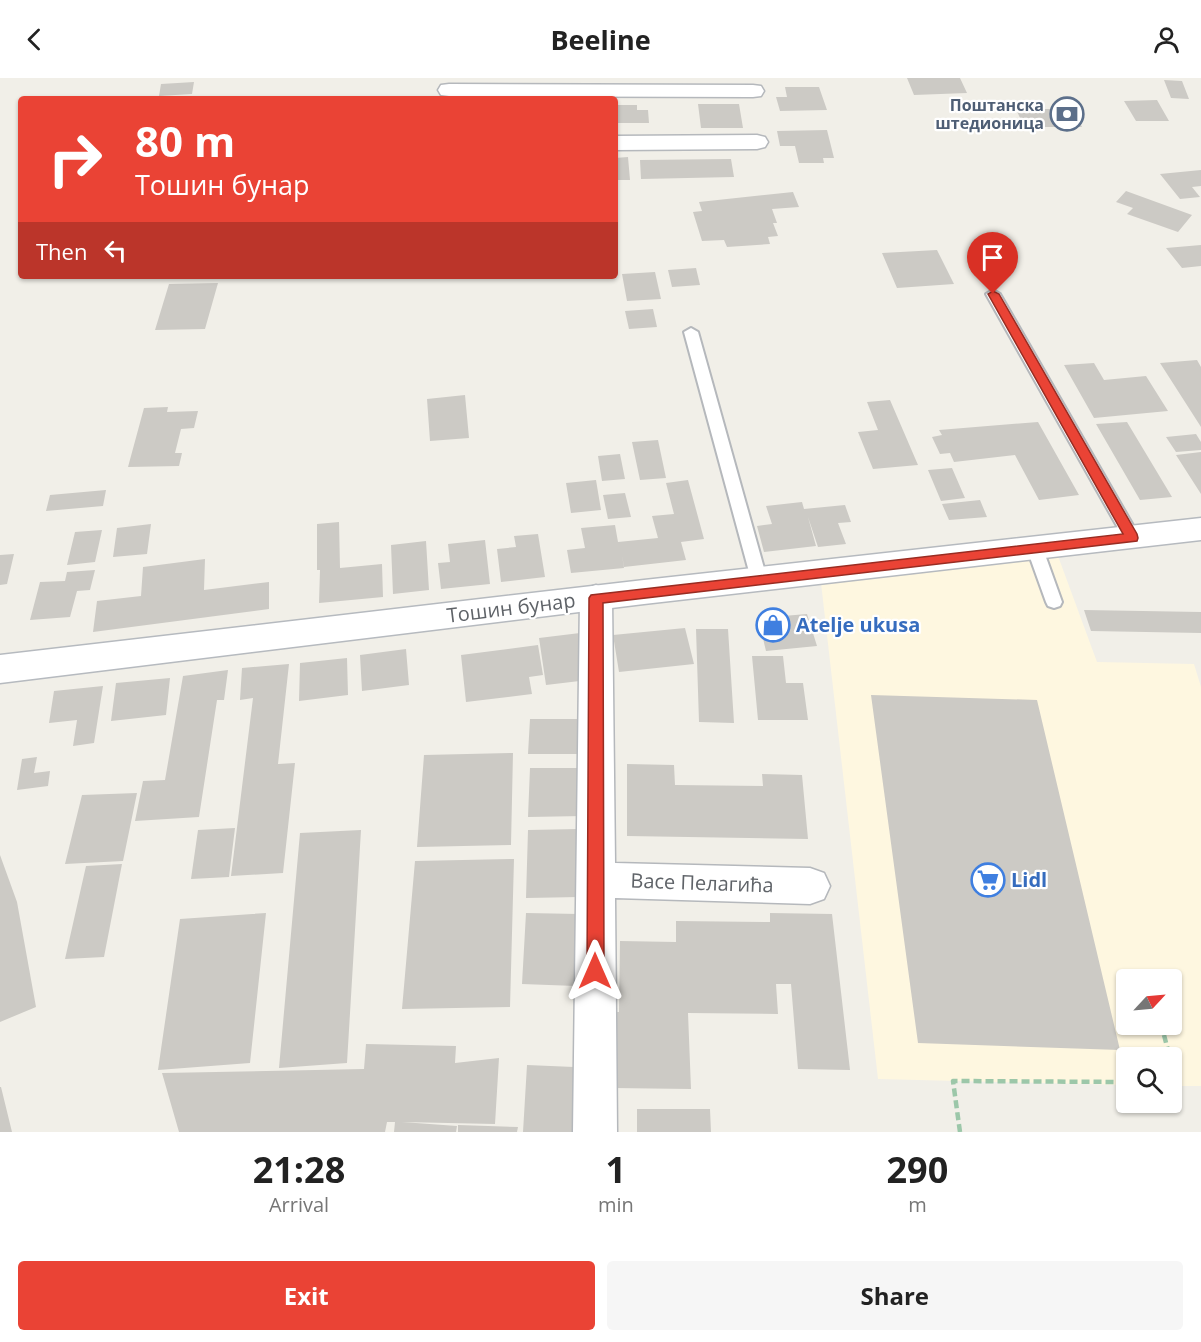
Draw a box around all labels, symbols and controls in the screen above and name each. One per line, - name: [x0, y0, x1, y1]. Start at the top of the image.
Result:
- text: Beeline: [550, 21, 651, 58]
- icon: back: [18, 23, 51, 56]
- icon: person: [1150, 23, 1183, 56]
- place label: Поштанска штедионица: [935, 94, 1044, 134]
- bank icon: Поштанска штедионица: [1049, 96, 1085, 132]
- text: 80 m: [135, 112, 235, 169]
- icon: right: [36, 120, 114, 198]
- text: Тошин бунар: [135, 166, 310, 203]
- pin: [967, 232, 1018, 294]
- icon: left: [99, 234, 132, 267]
- text: Then: [36, 236, 87, 266]
- icon: arrive: [976, 241, 1009, 274]
- street label: Тошин бунар: [445, 586, 577, 629]
- shop icon: Atelje ukusa: [755, 607, 791, 643]
- place label: Atelje ukusa: [796, 611, 920, 638]
- supermarket icon: Lidl: [970, 862, 1006, 898]
- place label: Lidl: [1011, 866, 1047, 893]
- street label: Васе Пелагића: [630, 867, 774, 898]
- position arrow: [563, 939, 627, 1003]
- north arrow: [1116, 969, 1182, 1035]
- map controls: [1116, 969, 1182, 1113]
- button: search: [1116, 1047, 1182, 1113]
- text: 21:28: [253, 1145, 345, 1194]
- text: 1: [606, 1145, 626, 1194]
- text: 290: [887, 1145, 948, 1194]
- text: Arrival: [269, 1191, 329, 1218]
- text: min: [598, 1191, 634, 1218]
- text: m: [908, 1191, 927, 1218]
- button: Exit: [18, 1261, 595, 1330]
- button: Share: [607, 1261, 1183, 1330]

